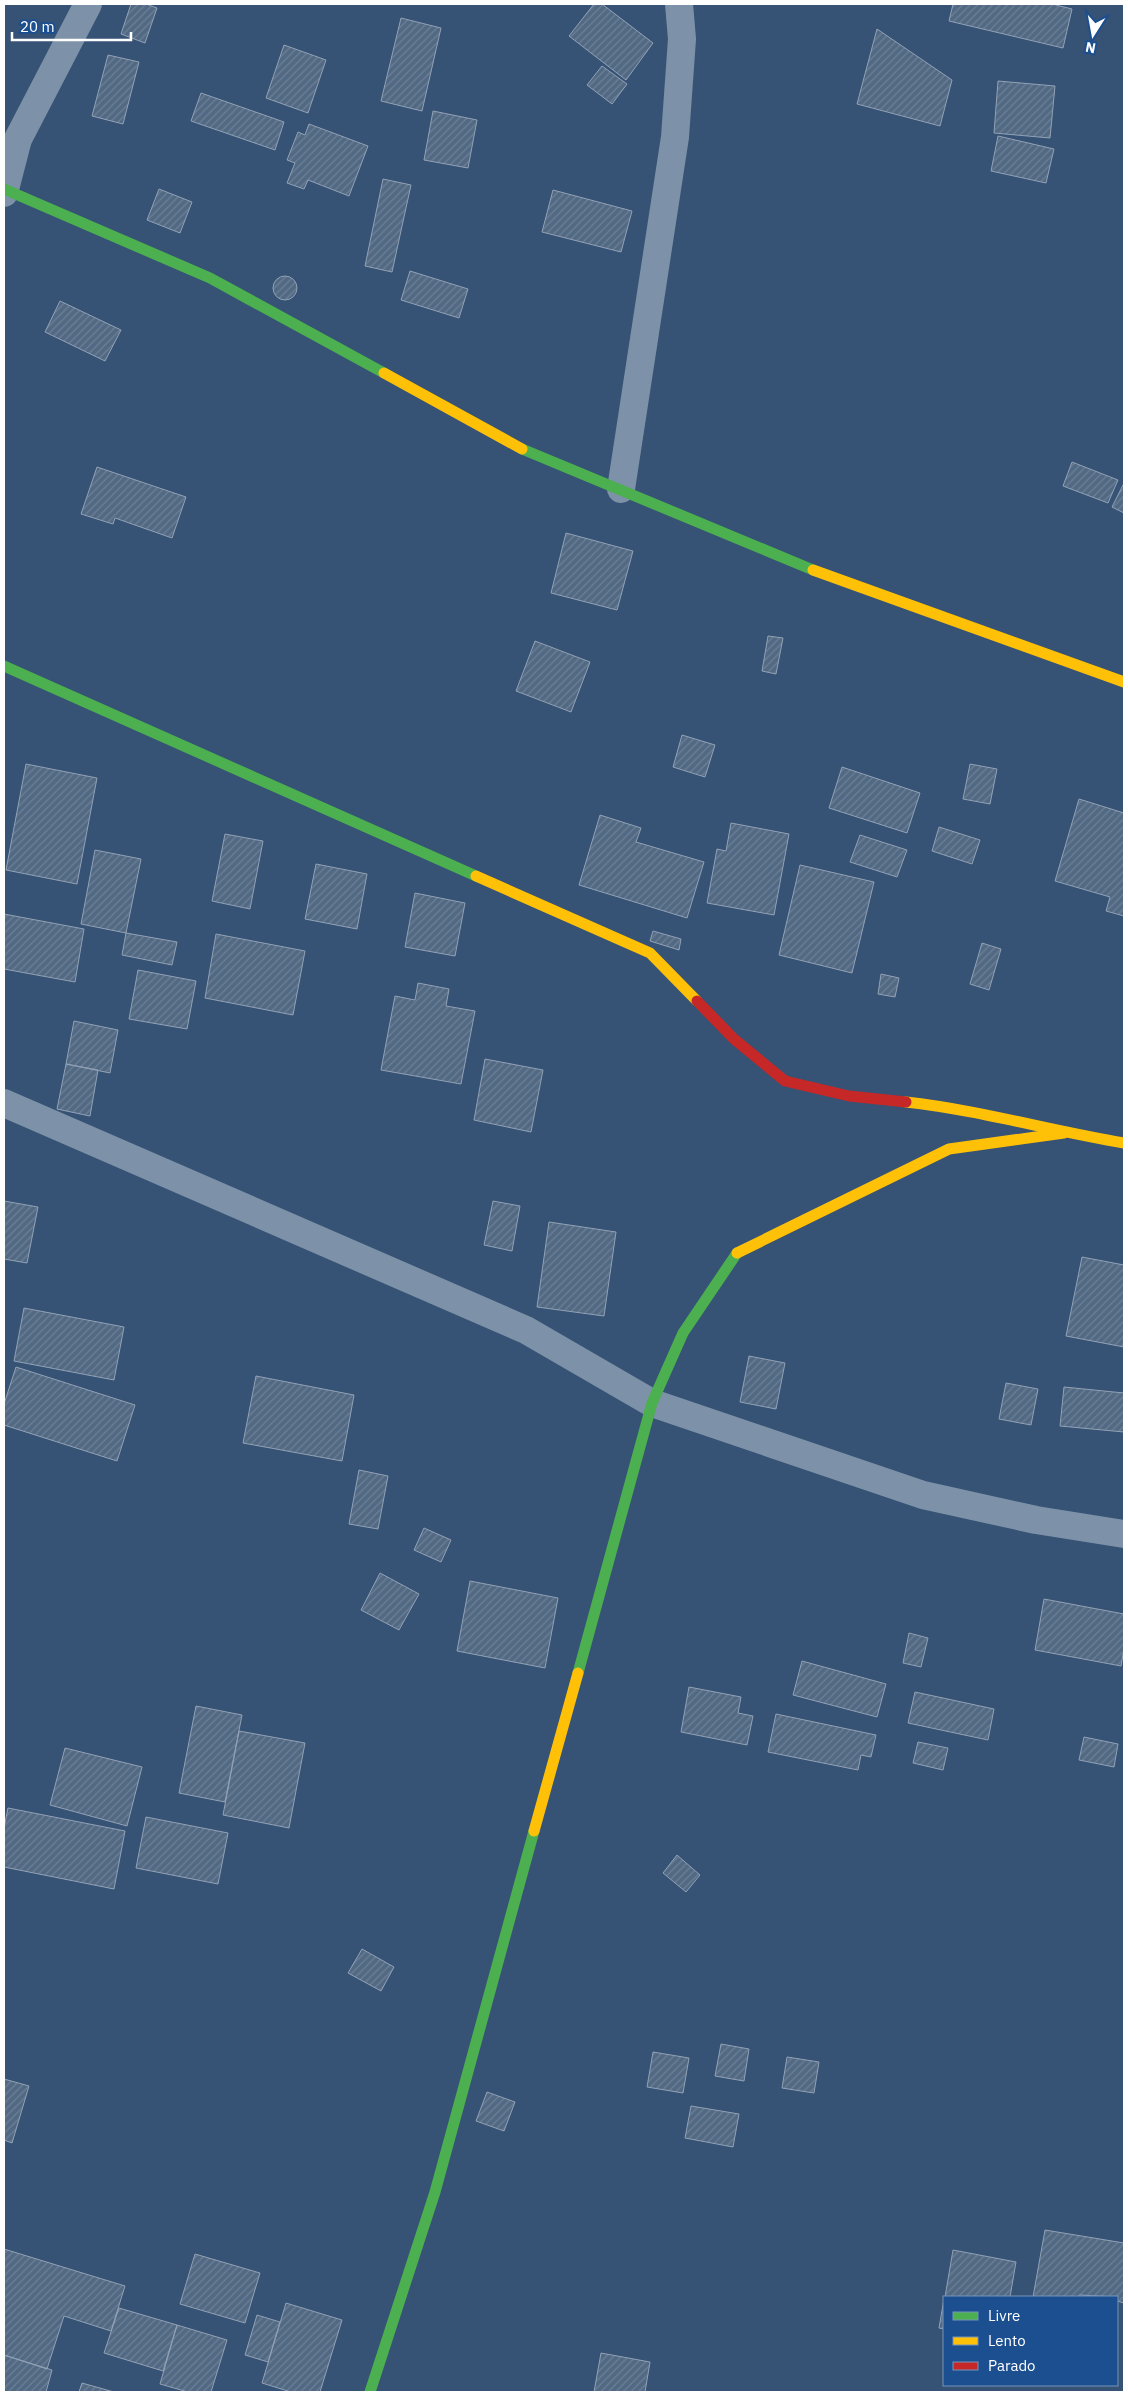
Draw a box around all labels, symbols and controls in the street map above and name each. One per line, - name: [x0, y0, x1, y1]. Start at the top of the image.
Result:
- scale bar: [12, 10, 131, 42]
- north arrow: [1068, 10, 1118, 60]
- text: 20 m: [20, 17, 55, 36]
- text: N: [1084, 38, 1097, 58]
- legend: [943, 2296, 1118, 2386]
- text: Livre: [988, 2306, 1020, 2325]
- text: Lento: [988, 2331, 1026, 2350]
- text: Parado: [988, 2356, 1036, 2375]

